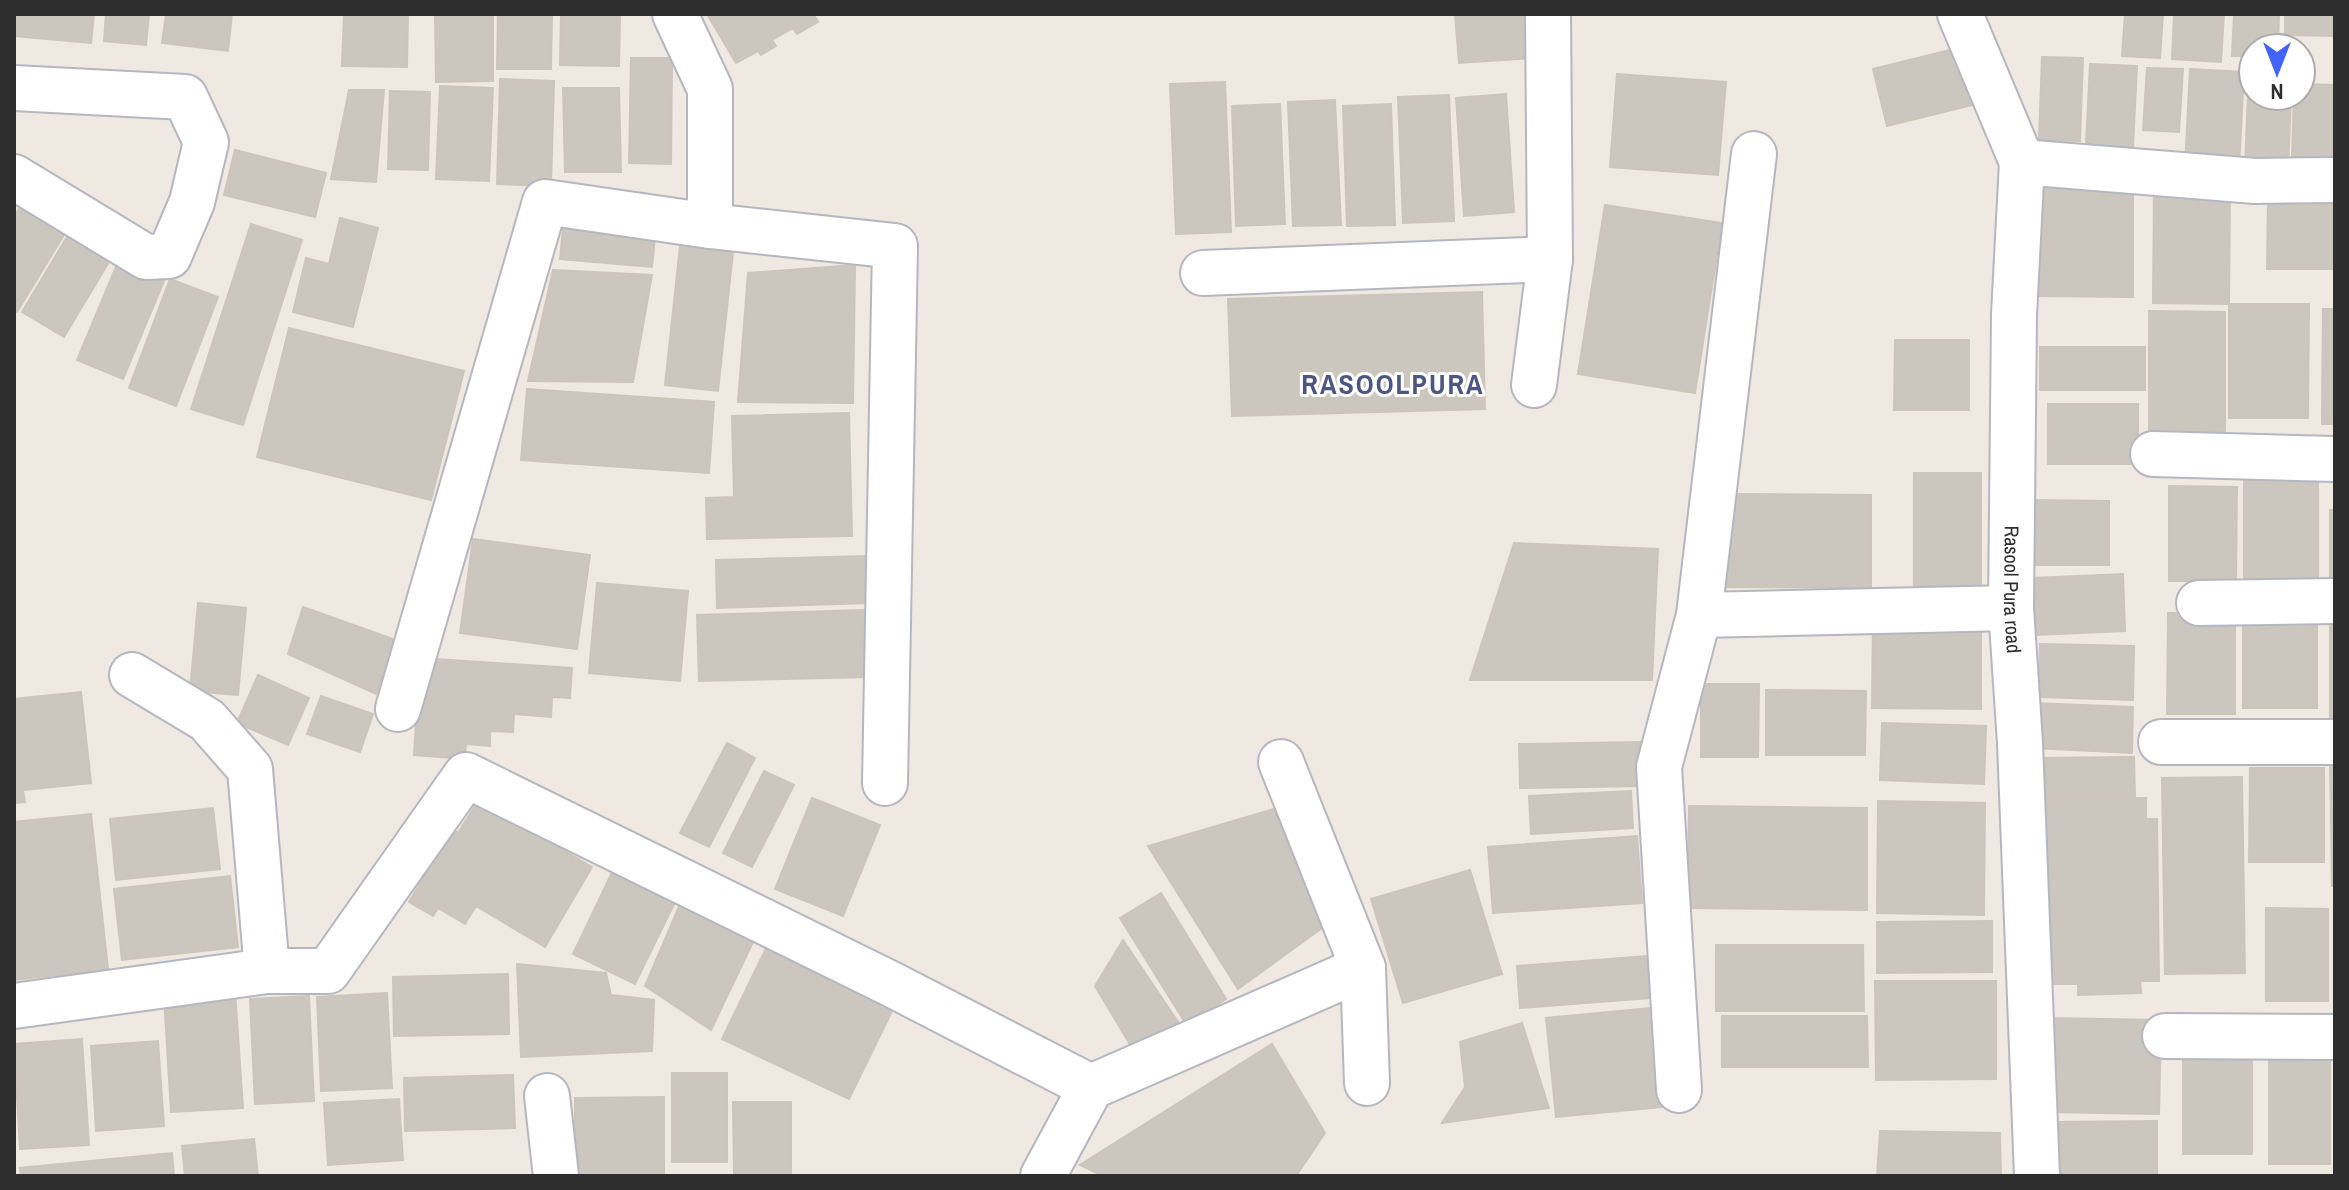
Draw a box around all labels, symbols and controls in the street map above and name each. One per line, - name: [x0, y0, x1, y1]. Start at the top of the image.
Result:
- north arrow: [2237, 32, 2317, 112]
- text: N: [2270, 77, 2284, 107]
- district label: RASOOLPURA: [1301, 365, 1485, 403]
- street label: Rasool Pura road: [1998, 525, 2028, 654]

